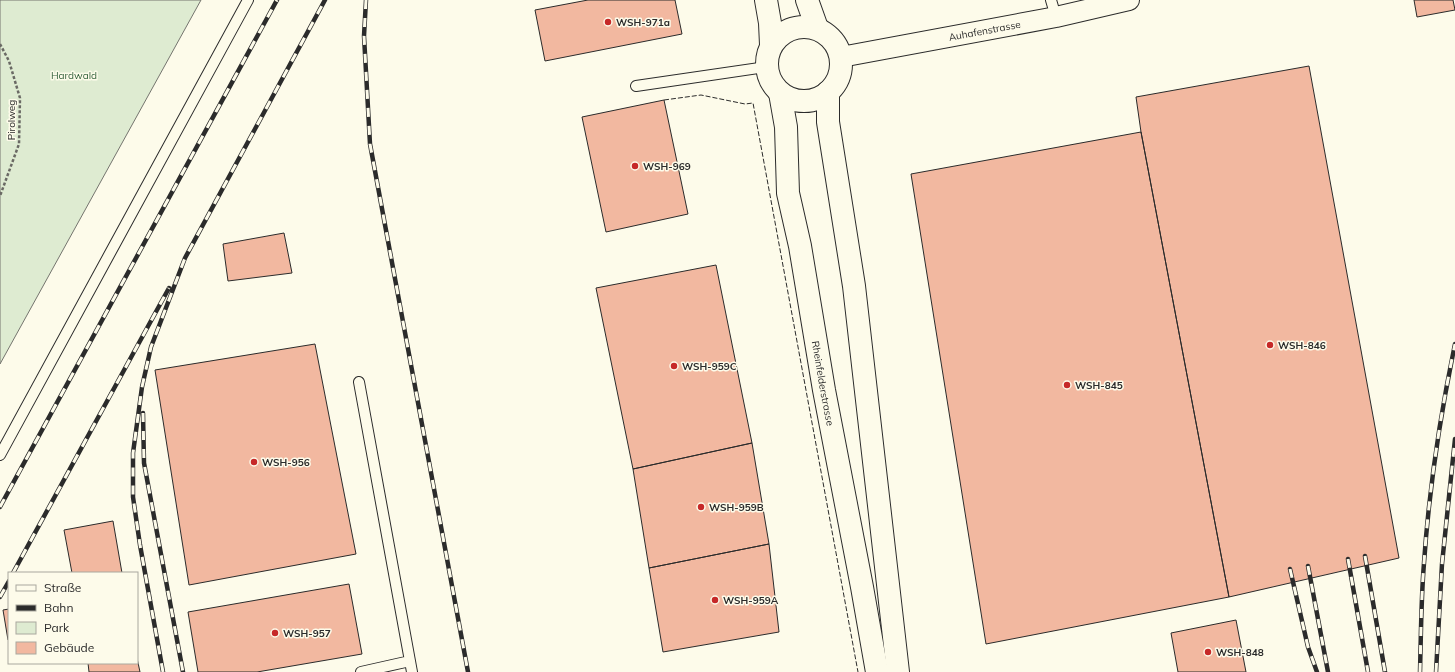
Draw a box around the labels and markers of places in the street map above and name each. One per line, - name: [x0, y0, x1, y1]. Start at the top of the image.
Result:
- place label: WSH-971a: [616, 16, 670, 29]
- marker: WSH-971a: [603, 17, 613, 27]
- place label: WSH-969: [643, 160, 691, 173]
- marker: WSH-969: [630, 161, 640, 171]
- place label: WSH-846: [1278, 339, 1326, 352]
- marker: WSH-846: [1265, 340, 1275, 350]
- place label: WSH-959C: [682, 360, 737, 373]
- marker: WSH-959C: [669, 361, 679, 371]
- place label: WSH-845: [1075, 379, 1123, 392]
- marker: WSH-845: [1062, 380, 1072, 390]
- place label: WSH-956: [262, 456, 310, 469]
- marker: WSH-956: [249, 457, 259, 467]
- place label: WSH-959B: [709, 501, 764, 514]
- marker: WSH-959B: [696, 502, 706, 512]
- place label: WSH-959A: [723, 594, 779, 607]
- marker: WSH-959A: [710, 595, 720, 605]
- place label: WSH-957: [283, 627, 331, 640]
- marker: WSH-957: [270, 628, 280, 638]
- place label: WSH-848: [1216, 646, 1264, 659]
- marker: WSH-848: [1203, 647, 1213, 657]

